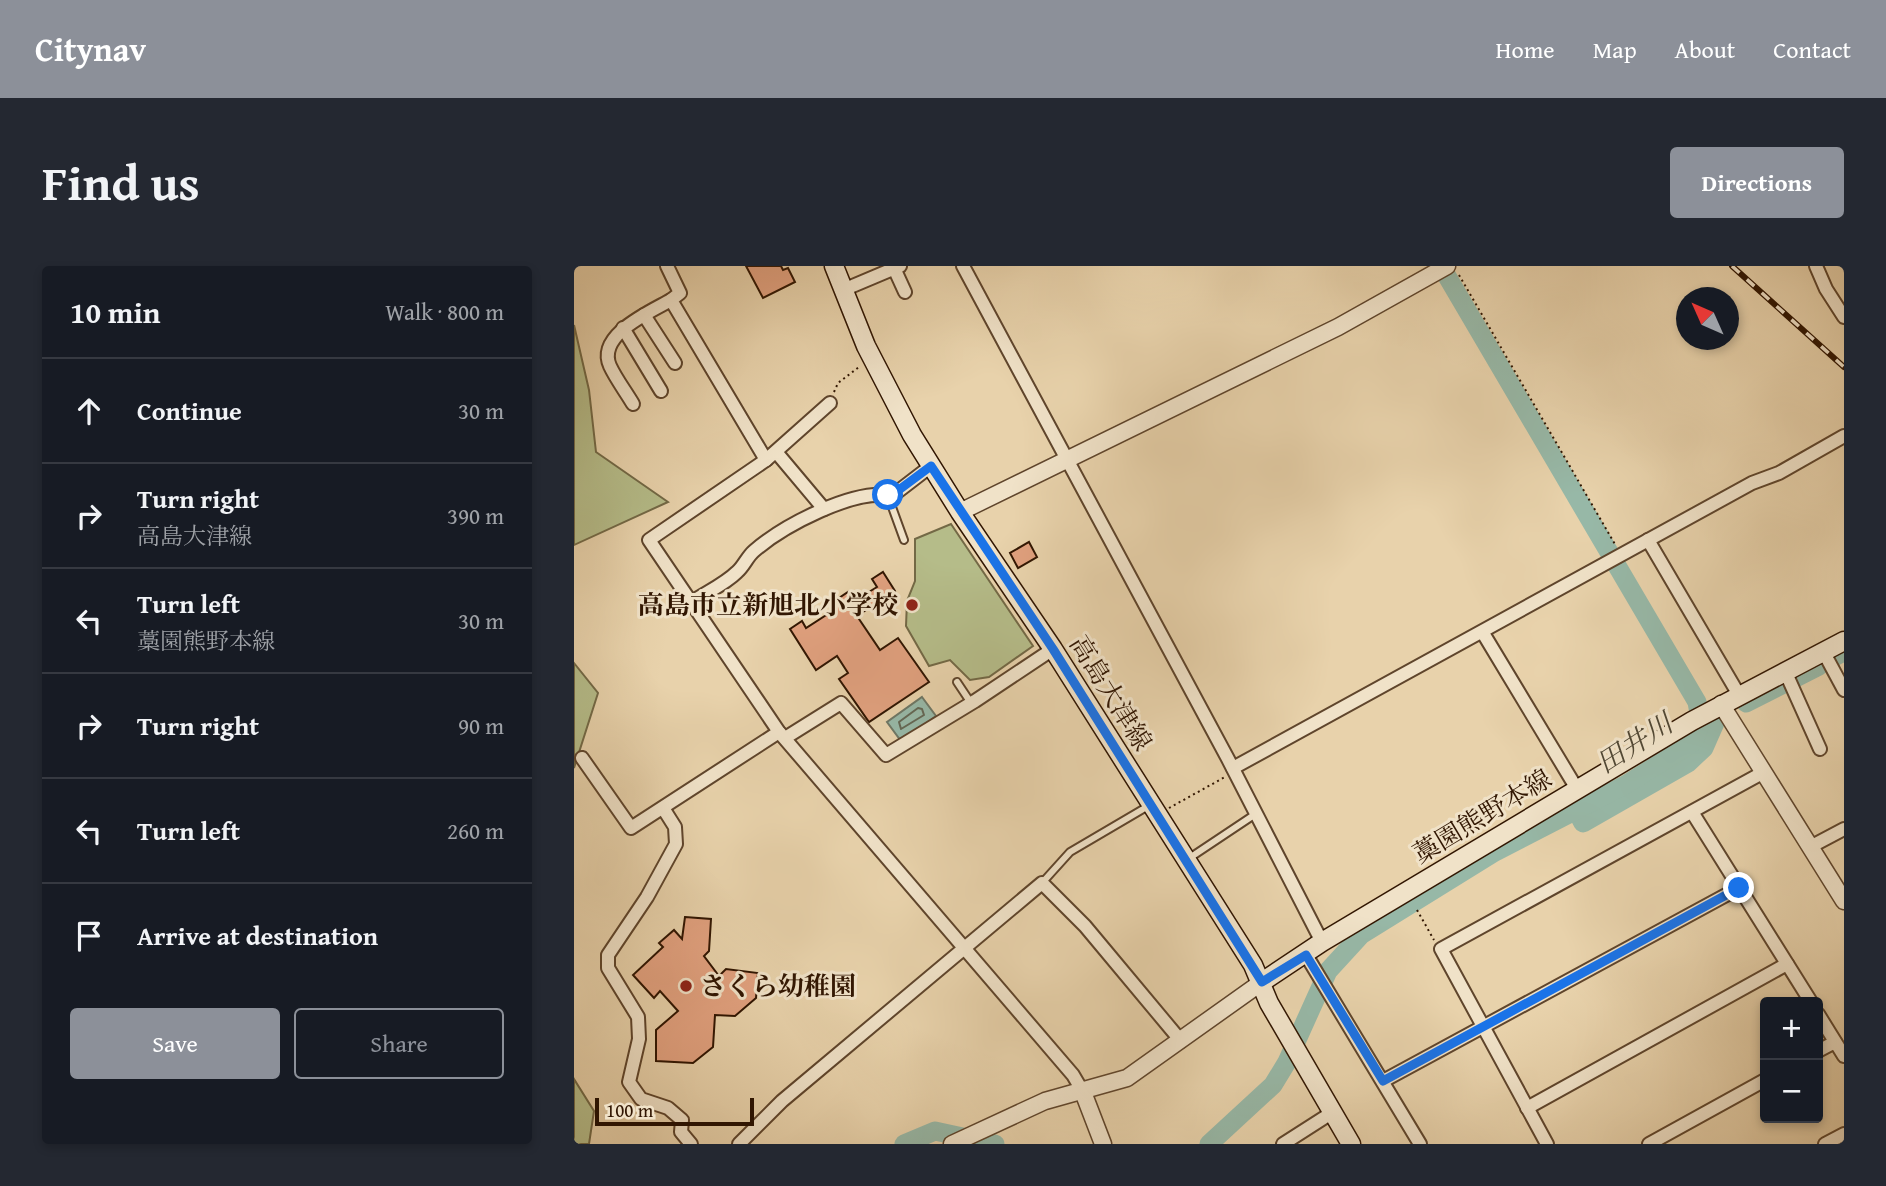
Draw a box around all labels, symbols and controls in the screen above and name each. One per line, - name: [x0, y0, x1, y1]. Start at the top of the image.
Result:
- text: Citynav: [35, 25, 146, 73]
- text: Home: [1496, 32, 1555, 67]
- text: Map: [1593, 32, 1637, 67]
- text: About: [1675, 32, 1735, 67]
- text: Contact: [1773, 32, 1851, 67]
- text: Find us: [42, 146, 200, 218]
- button: Directions: [1670, 147, 1844, 218]
- north arrow: [1676, 287, 1739, 350]
- text: 10 min: [70, 290, 160, 334]
- text: Walk · 800 m: [385, 295, 504, 328]
- text: Continue: [137, 391, 242, 430]
- icon: ahead: [70, 392, 108, 430]
- text: 30 m: [458, 394, 504, 427]
- text: Turn right: [137, 479, 259, 518]
- route start: [872, 479, 903, 510]
- icon: right: [70, 497, 108, 535]
- text: 390 m: [447, 499, 504, 532]
- text: 高島大津線: [137, 519, 252, 552]
- text: Turn left: [137, 584, 240, 623]
- place label: 高島市立新旭北小学校: [638, 585, 898, 624]
- marker: 高島市立新旭北小学校: [904, 597, 920, 613]
- icon: left: [70, 602, 108, 640]
- text: 30 m: [458, 604, 504, 637]
- text: 藁園熊野本線: [137, 624, 275, 657]
- street label: 高島大津線: [1060, 627, 1162, 758]
- water label: 田井川: [1587, 701, 1683, 783]
- text: Turn right: [137, 706, 259, 745]
- icon: right: [70, 707, 108, 745]
- text: 90 m: [458, 709, 504, 742]
- street label: 藁園熊野本線: [1405, 759, 1559, 872]
- text: Turn left: [137, 811, 240, 850]
- icon: left: [70, 812, 108, 850]
- text: 260 m: [447, 814, 504, 847]
- route end: [1723, 872, 1754, 903]
- text: Arrive at destination: [137, 916, 378, 955]
- icon: arrive: [70, 917, 108, 955]
- place label: さくら幼稚園: [700, 966, 856, 1005]
- marker: さくら幼稚園: [678, 978, 694, 994]
- map controls: [1760, 997, 1823, 1123]
- button: +: [1760, 997, 1823, 1060]
- button: Save: [70, 1008, 280, 1079]
- button: Share: [294, 1008, 504, 1079]
- button: −: [1760, 1060, 1823, 1123]
- scale bar: [595, 1095, 754, 1127]
- text: 100 m: [606, 1096, 653, 1124]

